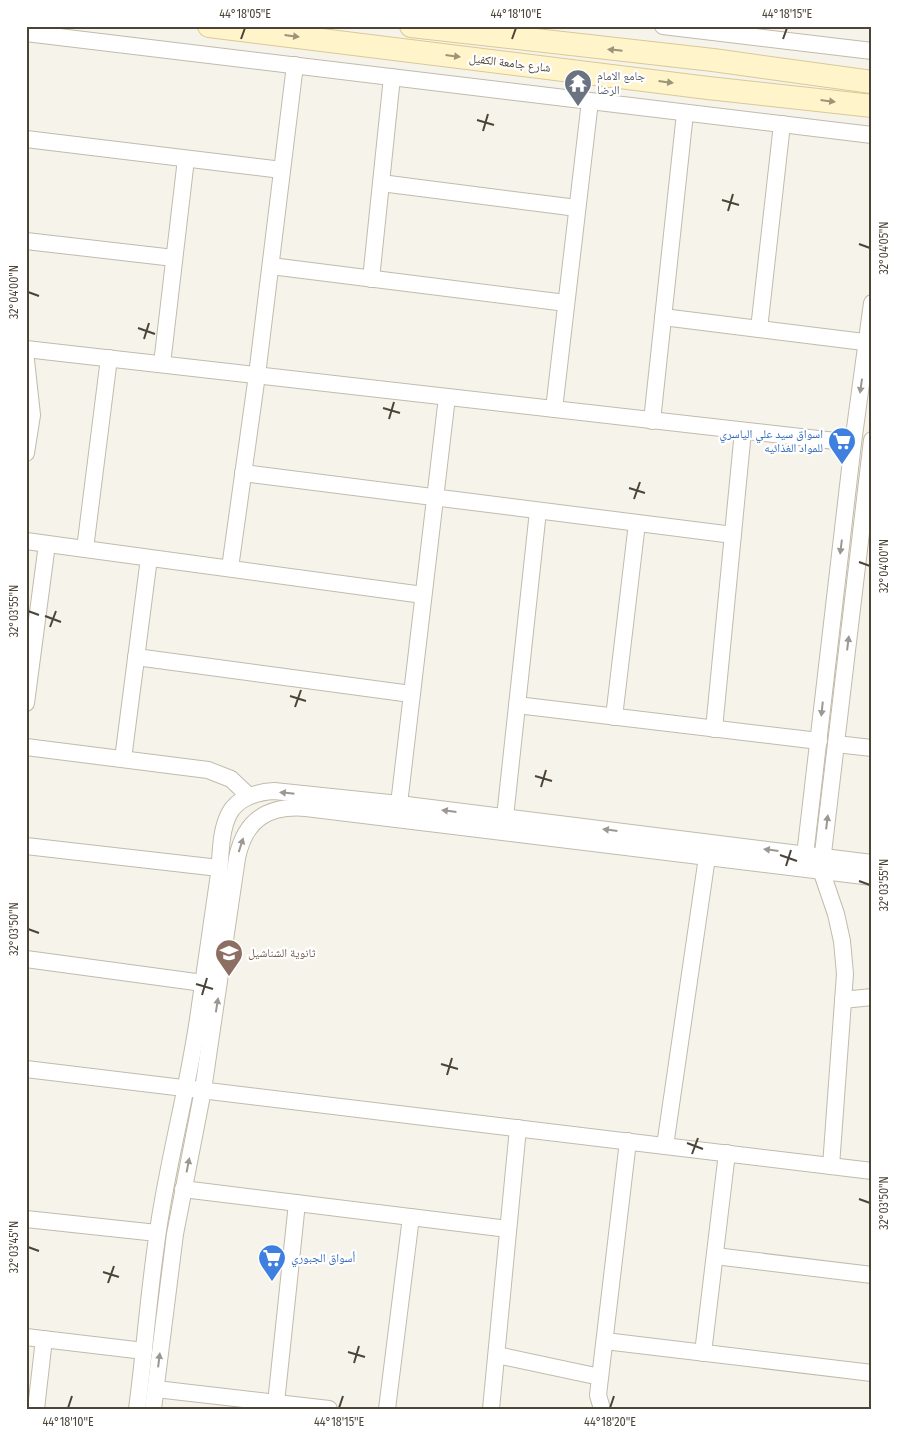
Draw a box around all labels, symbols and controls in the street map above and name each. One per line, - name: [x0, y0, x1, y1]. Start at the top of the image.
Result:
- text: 44°18'05"E: [219, 7, 271, 21]
- text: 44°18'10"E: [490, 7, 542, 21]
- text: 44°18'15"E: [762, 7, 812, 21]
- one-way arrow: [284, 32, 300, 40]
- one-way arrow: [607, 46, 623, 54]
- street label: شارع جامعة الكفيل: [468, 51, 552, 76]
- one-way arrow: [445, 52, 461, 60]
- temple icon: جامع الامام الرضا: [563, 68, 593, 107]
- place label: جامع الامام الرضا: [597, 69, 646, 97]
- one-way arrow: [659, 79, 675, 87]
- one-way arrow: [820, 97, 836, 105]
- text: 32°04'05"N: [877, 221, 891, 275]
- text: 32°04'00"N: [7, 265, 21, 319]
- one-way arrow: [856, 378, 864, 394]
- supermarket icon: اسواق سيد علي الياسري للمواد الغذائيه: [827, 426, 857, 465]
- place label: اسواق سيد علي الياسري للمواد الغذائيه: [719, 427, 823, 455]
- text: 32°04'00"N: [877, 539, 891, 593]
- one-way arrow: [837, 540, 845, 556]
- text: 32°03'55"N: [7, 585, 21, 637]
- one-way arrow: [844, 635, 852, 651]
- one-way arrow: [818, 701, 826, 717]
- one-way arrow: [279, 789, 295, 797]
- one-way arrow: [440, 806, 456, 814]
- one-way arrow: [823, 814, 831, 830]
- one-way arrow: [602, 826, 618, 834]
- one-way arrow: [237, 837, 245, 852]
- one-way arrow: [763, 846, 779, 854]
- text: 32°03'55"N: [877, 859, 891, 911]
- text: 32°03'50"N: [7, 902, 21, 956]
- school or university icon: ثانوية الشناشيل: [214, 938, 244, 977]
- place label: ثانوية الشناشيل: [248, 946, 316, 960]
- one-way arrow: [213, 997, 221, 1013]
- one-way arrow: [184, 1158, 192, 1173]
- text: 32°03'50"N: [877, 1176, 891, 1230]
- text: 32°03'45"N: [7, 1221, 21, 1273]
- supermarket icon: أسواق الجبوري: [257, 1243, 287, 1282]
- place label: أسواق الجبوري: [291, 1251, 356, 1268]
- one-way arrow: [155, 1352, 163, 1368]
- text: 44°18'10"E: [42, 1415, 94, 1429]
- text: 44°18'15"E: [314, 1415, 364, 1429]
- text: 44°18'20"E: [584, 1415, 636, 1429]

